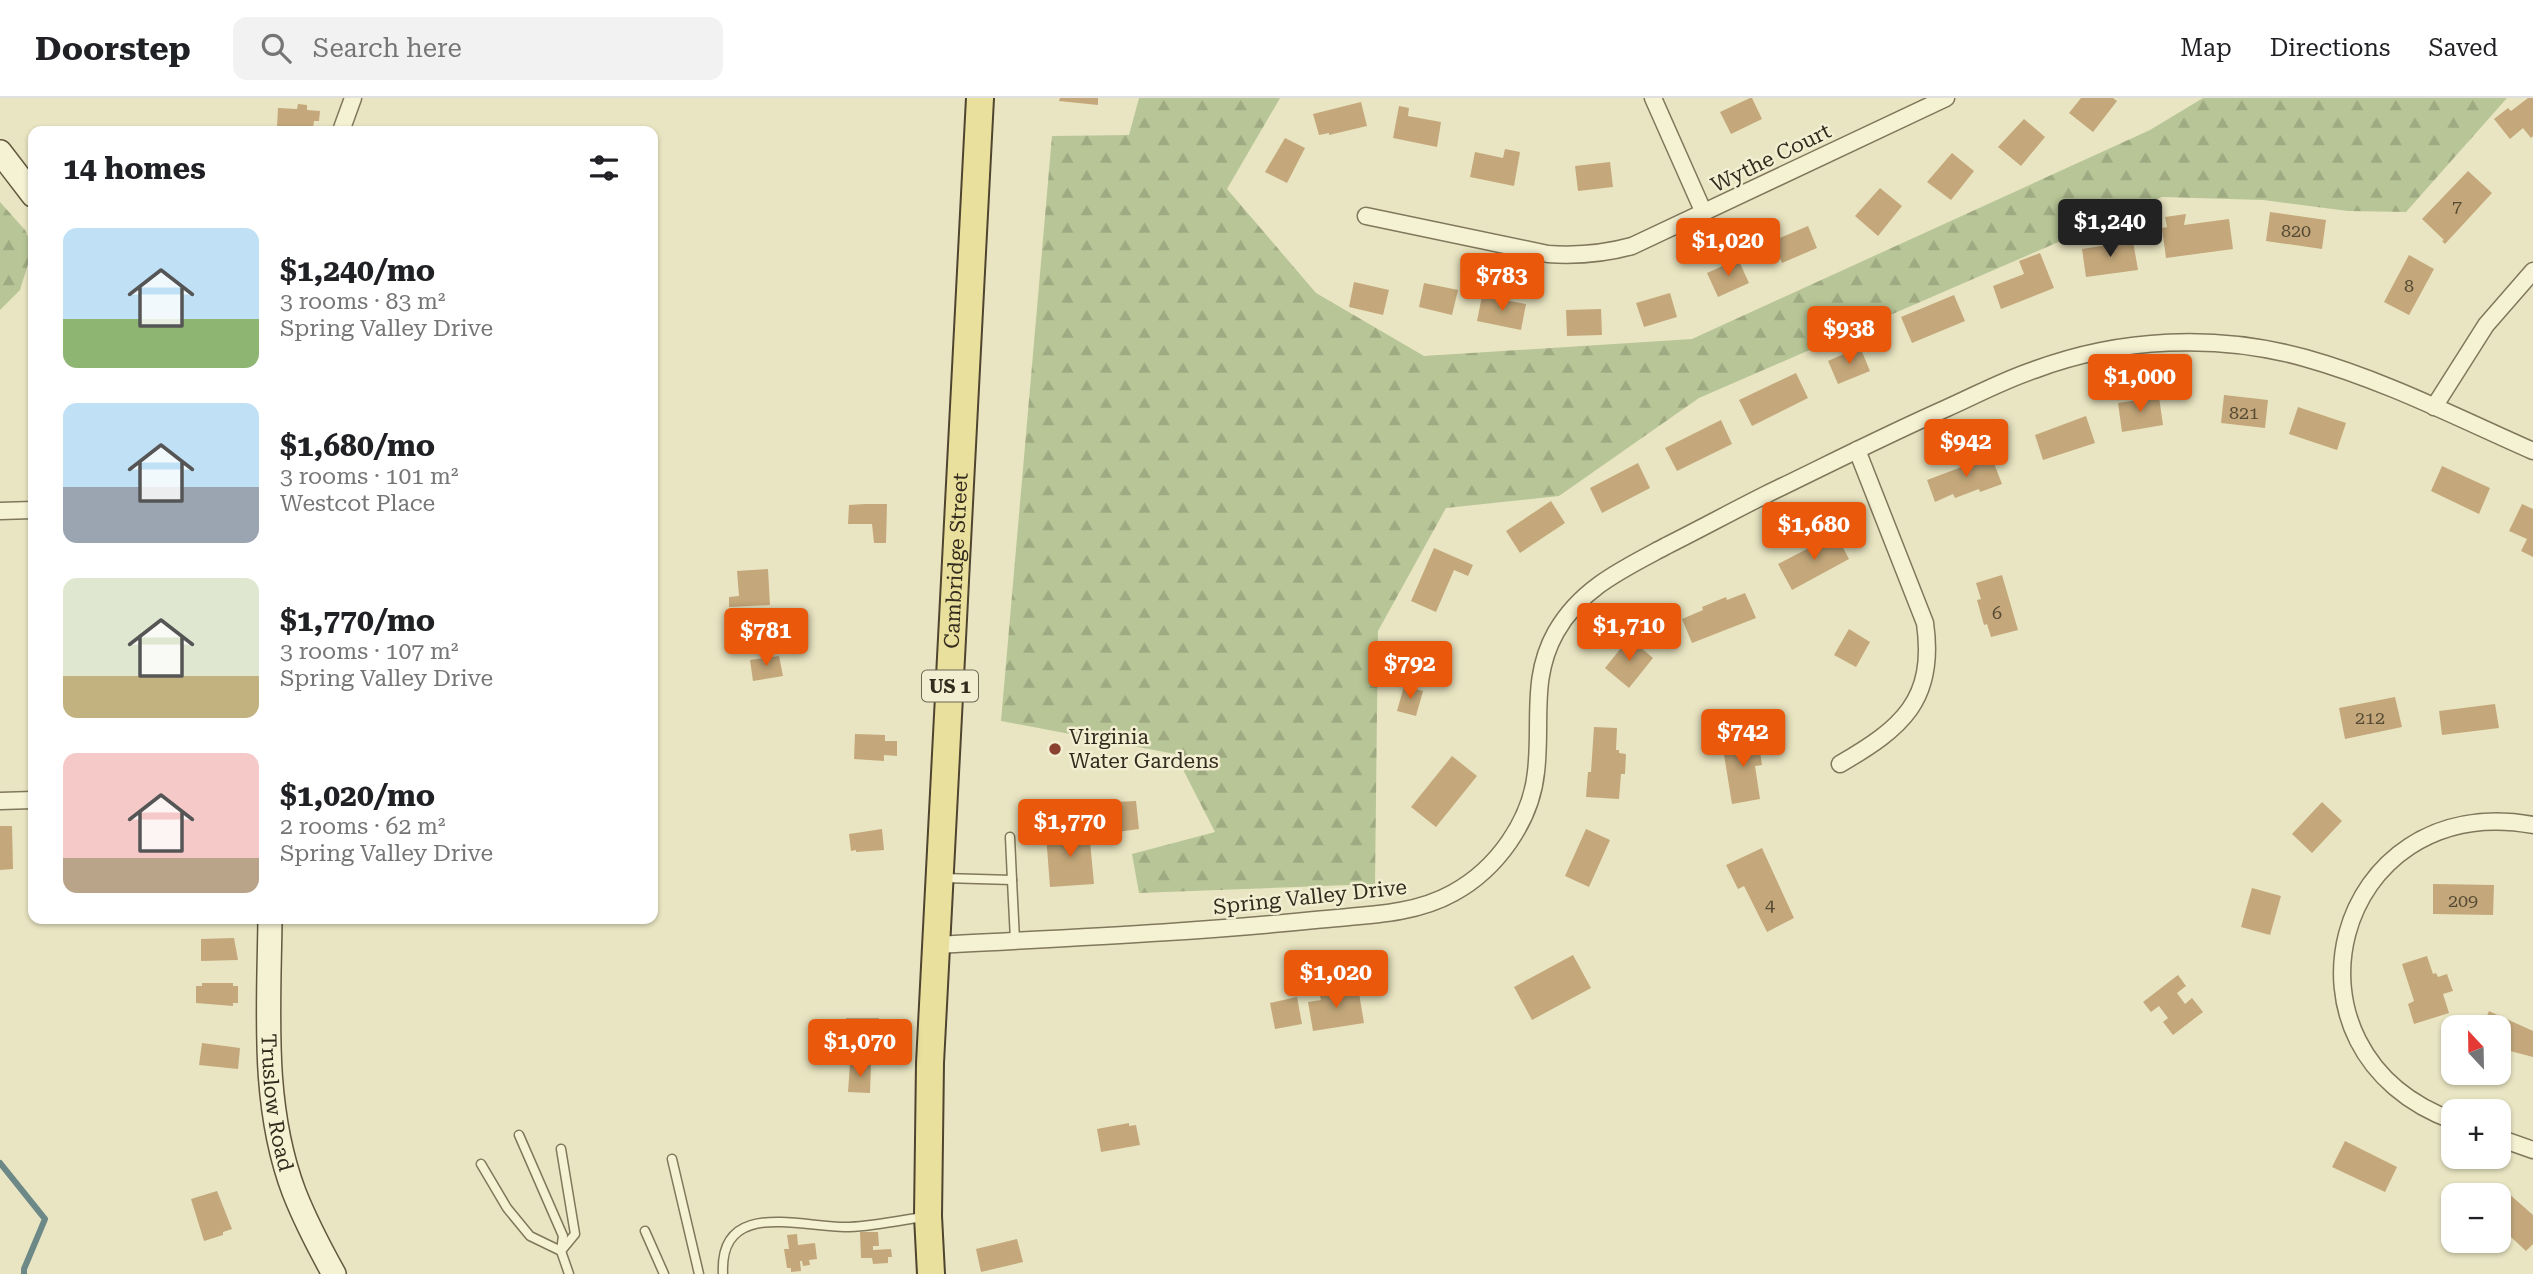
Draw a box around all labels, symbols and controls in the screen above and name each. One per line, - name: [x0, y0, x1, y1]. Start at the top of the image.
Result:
- search box: [233, 17, 723, 80]
- text: Doorstep: [35, 29, 191, 68]
- icon: search: [257, 29, 295, 67]
- text: Search here: [313, 33, 462, 63]
- text: Map: [2180, 34, 2232, 62]
- text: Directions: [2270, 34, 2390, 62]
- text: Saved: [2428, 34, 2498, 62]
- street label: Wythe Court: [1707, 119, 1835, 197]
- icon: filters: [585, 149, 623, 187]
- text: 14 homes: [63, 151, 206, 186]
- house number: 7: [2452, 196, 2462, 217]
- pin: $1,240: [2053, 200, 2167, 259]
- text: $1,240: [2074, 208, 2146, 235]
- pin: $1,020: [1671, 218, 1785, 278]
- house number: 820: [2281, 220, 2311, 241]
- text: $1,020: [1692, 227, 1764, 254]
- text: $1,240/mo: [280, 253, 435, 288]
- pin: $783: [1461, 254, 1543, 313]
- icon: home: [119, 256, 203, 340]
- text: $783: [1476, 262, 1528, 289]
- house number: 8: [2404, 275, 2414, 296]
- text: 3 rooms · 83 m²: [280, 288, 446, 315]
- pin: $938: [1808, 306, 1890, 366]
- text: Spring Valley Drive: [280, 315, 493, 342]
- text: $938: [1823, 315, 1875, 342]
- pin: $1,000: [2083, 354, 2197, 414]
- text: $1,000: [2104, 363, 2176, 390]
- house number: 821: [2229, 402, 2259, 423]
- pin: $942: [1925, 420, 2007, 479]
- text: $1,680/mo: [280, 428, 435, 463]
- text: $942: [1940, 428, 1992, 455]
- icon: home: [119, 431, 203, 515]
- text: 3 rooms · 101 m²: [280, 463, 458, 490]
- street label: Cambridge Street: [939, 472, 973, 649]
- text: Westcot Place: [280, 490, 435, 517]
- pin: $1,680: [1757, 503, 1871, 562]
- text: $1,680: [1778, 511, 1850, 538]
- house number: 6: [1992, 602, 2002, 623]
- text: $1,770/mo: [280, 603, 435, 638]
- pin: $1,710: [1572, 603, 1686, 663]
- icon: home: [119, 606, 203, 690]
- pin: $781: [725, 608, 807, 668]
- text: $1,710: [1593, 612, 1665, 639]
- text: $781: [740, 617, 792, 644]
- text: 3 rooms · 107 m²: [280, 638, 458, 665]
- pin: $792: [1369, 642, 1451, 701]
- text: $792: [1384, 650, 1436, 677]
- text: Spring Valley Drive: [280, 665, 493, 692]
- road number: US 1: [922, 670, 978, 702]
- house number: 212: [2355, 707, 2385, 728]
- pin: $742: [1702, 710, 1784, 769]
- text: $742: [1717, 718, 1769, 745]
- place label: Virginia Water Gardens: [1069, 725, 1219, 773]
- marker: Virginia Water Gardens: [1047, 741, 1063, 757]
- text: $1,020/mo: [280, 778, 435, 813]
- icon: home: [119, 781, 203, 865]
- pin: $1,770: [1013, 800, 1127, 859]
- text: $1,770: [1034, 808, 1106, 835]
- text: 2 rooms · 62 m²: [280, 813, 446, 840]
- text: Spring Valley Drive: [280, 840, 493, 867]
- street label: Spring Valley Drive: [1212, 875, 1408, 919]
- house number: 209: [2448, 890, 2478, 911]
- house number: 4: [1765, 894, 1775, 915]
- pin: $1,020: [1279, 950, 1393, 1010]
- text: $1,020: [1300, 959, 1372, 986]
- north arrow: [2441, 1015, 2511, 1085]
- map controls: [2441, 1015, 2511, 1253]
- pin: $1,070: [803, 1020, 917, 1079]
- text: $1,070: [824, 1028, 896, 1055]
- street label: Truslow Road: [257, 1033, 298, 1175]
- button: +: [2441, 1099, 2511, 1169]
- button: −: [2441, 1183, 2511, 1253]

